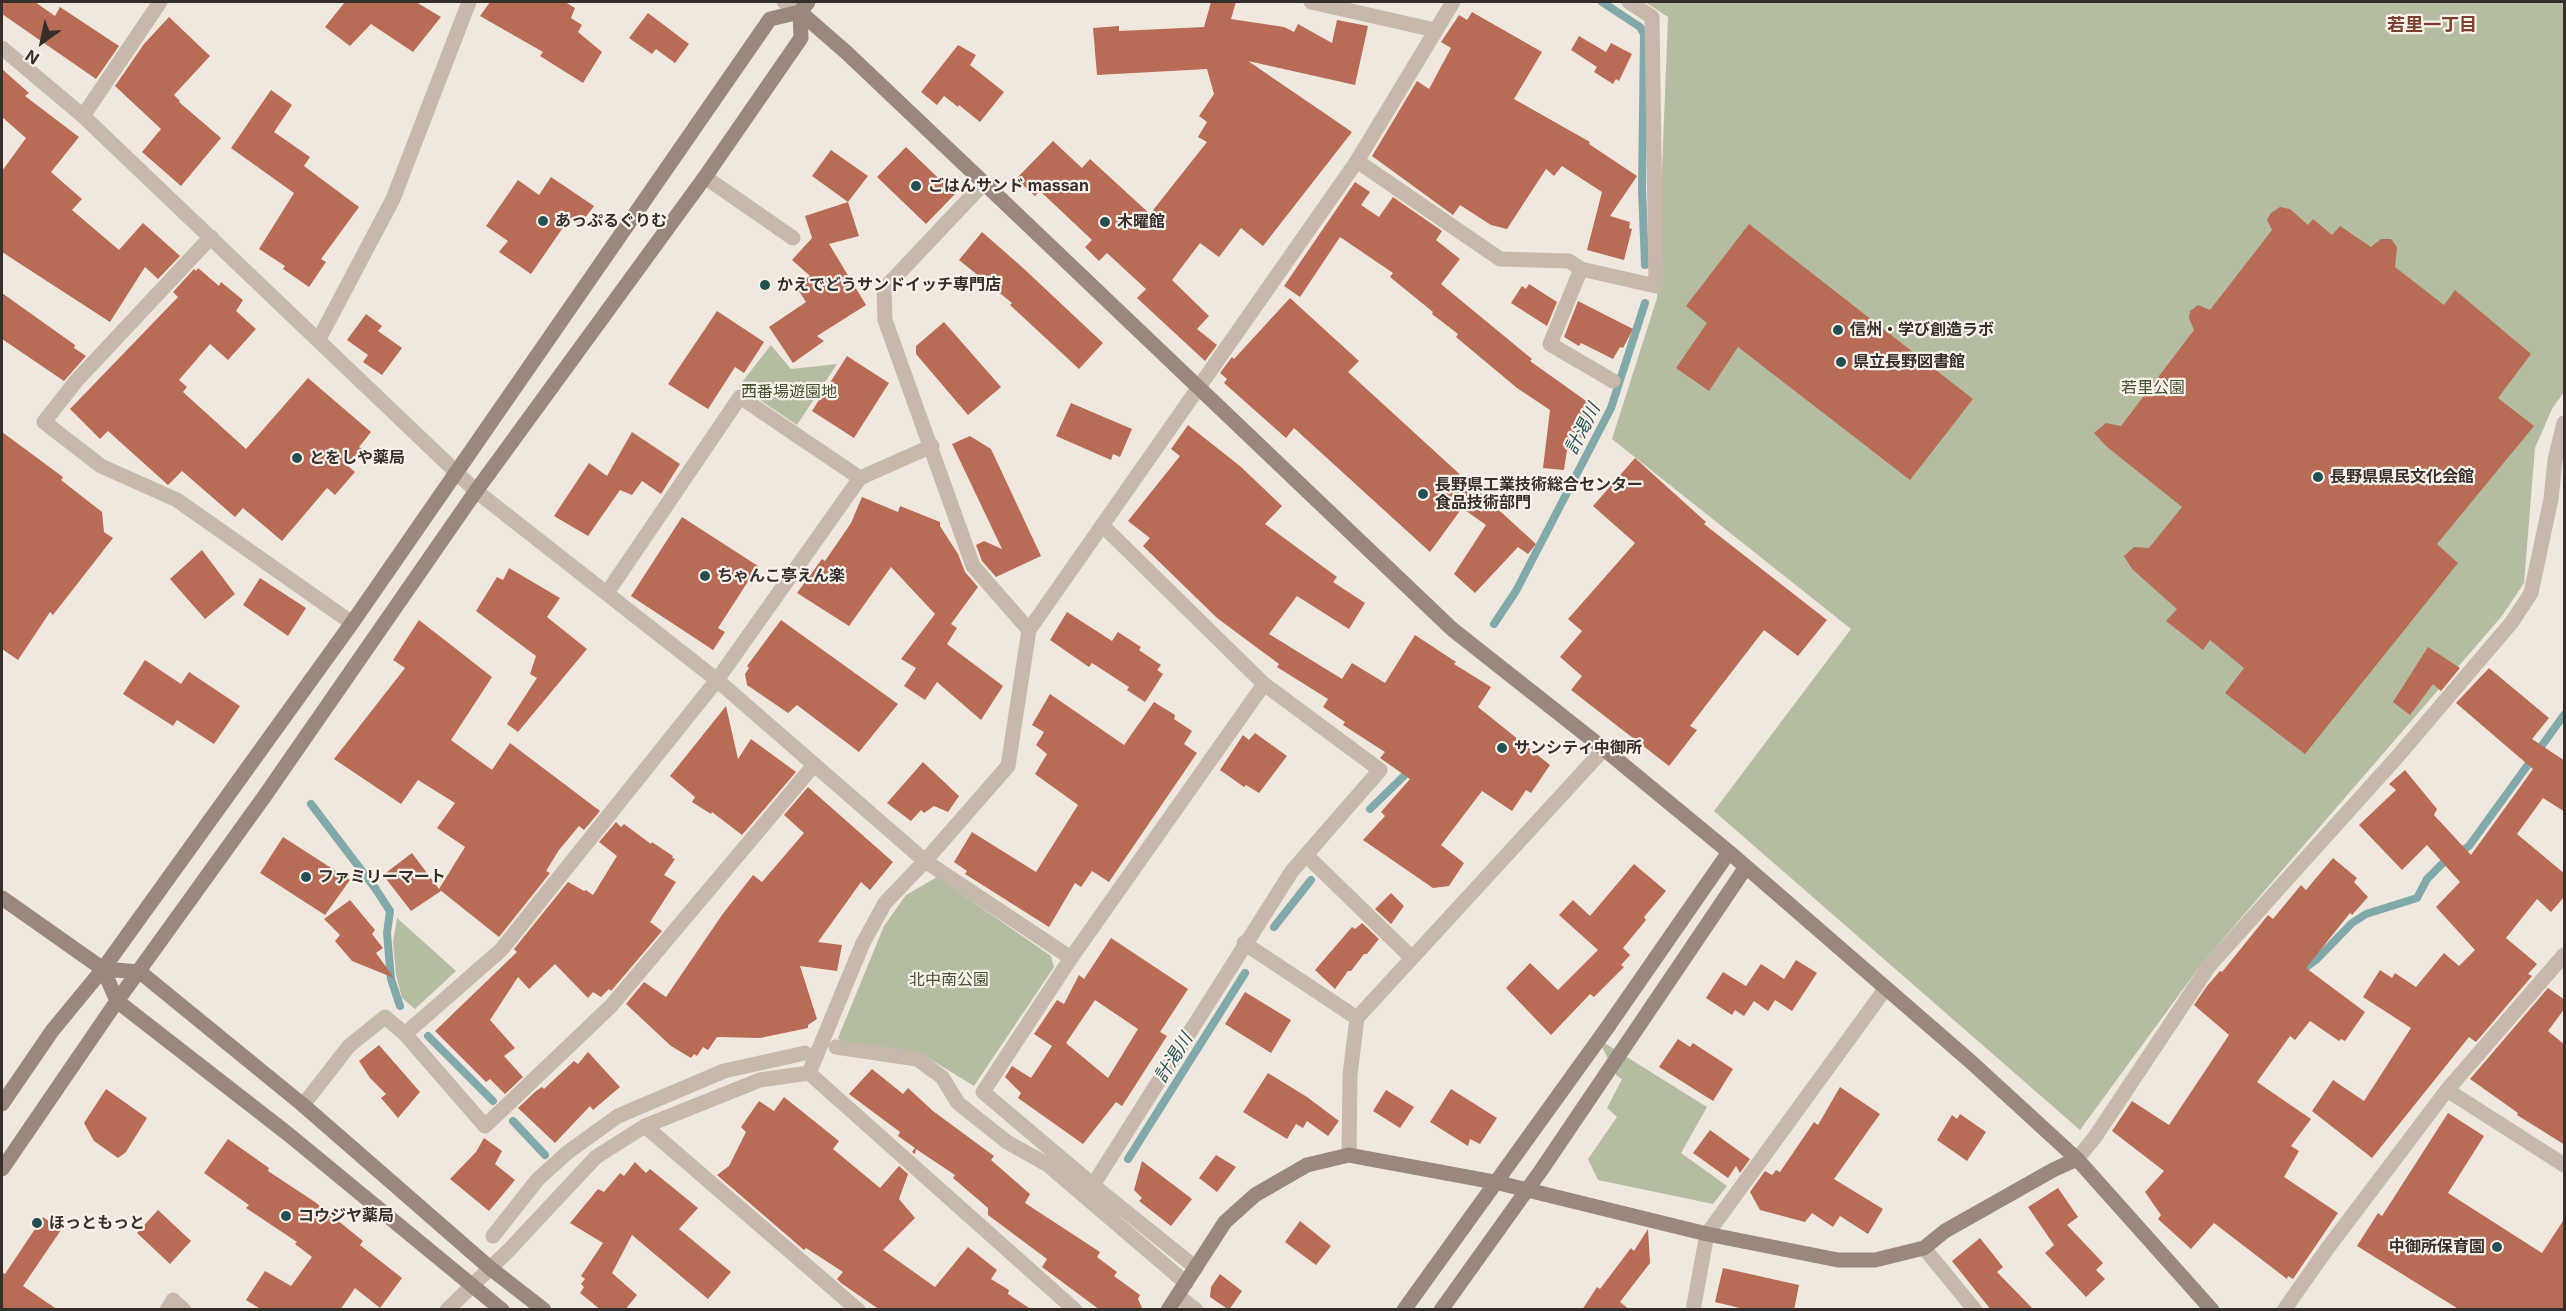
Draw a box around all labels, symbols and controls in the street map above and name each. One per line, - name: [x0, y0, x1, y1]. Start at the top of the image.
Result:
- north arrow: [12, 12, 72, 72]
- district label: 若里一丁目: [2387, 15, 2477, 37]
- text: N: [22, 45, 43, 69]
- place label: ごはんサンド massan: [928, 176, 1089, 196]
- marker: ごはんサンド massan: [909, 179, 923, 193]
- place label: あっぷるぐりむ: [555, 211, 667, 231]
- place label: 木曜館: [1117, 212, 1165, 232]
- marker: あっぷるぐりむ: [536, 214, 550, 228]
- marker: 木曜館: [1098, 215, 1112, 229]
- place label: かえでどうサンドイッチ専門店: [777, 275, 1001, 295]
- marker: かえでどうサンドイッチ専門店: [758, 278, 772, 292]
- place label: 信州・学び創造ラボ: [1850, 320, 1994, 340]
- marker: 信州・学び創造ラボ: [1831, 323, 1845, 337]
- place label: 県立長野図書館: [1853, 352, 1965, 372]
- marker: 県立長野図書館: [1834, 355, 1848, 369]
- park label: 若里公園: [2121, 378, 2185, 398]
- park label: 西番場遊園地: [741, 382, 837, 402]
- water label: 計渇川: [1561, 400, 1605, 458]
- place label: とをしや薬局: [309, 448, 405, 468]
- marker: とをしや薬局: [290, 451, 304, 465]
- place label: 長野県県民文化会館: [2330, 467, 2474, 487]
- marker: 長野県県民文化会館: [2311, 470, 2325, 484]
- place label: 長野県工業技術総合センター 食品技術部門: [1435, 475, 1643, 513]
- marker: 長野県工業技術総合センター 食品技術部門: [1416, 487, 1430, 501]
- place label: ちゃんこ亭えん楽: [717, 566, 845, 586]
- marker: ちゃんこ亭えん楽: [698, 569, 712, 583]
- place label: サンシティ中御所: [1514, 738, 1642, 758]
- marker: サンシティ中御所: [1495, 741, 1509, 755]
- place label: ファミリーマート: [318, 867, 446, 887]
- marker: ファミリーマート: [299, 870, 313, 884]
- park label: 北中南公園: [909, 970, 989, 990]
- water label: 計渇川: [1151, 1029, 1197, 1087]
- place label: コウジヤ薬局: [298, 1206, 394, 1226]
- marker: コウジヤ薬局: [279, 1209, 293, 1223]
- place label: ほっともっと: [49, 1213, 145, 1233]
- marker: ほっともっと: [30, 1216, 44, 1230]
- place label: 中御所保育園: [2389, 1237, 2485, 1257]
- marker: 中御所保育園: [2490, 1240, 2504, 1254]

